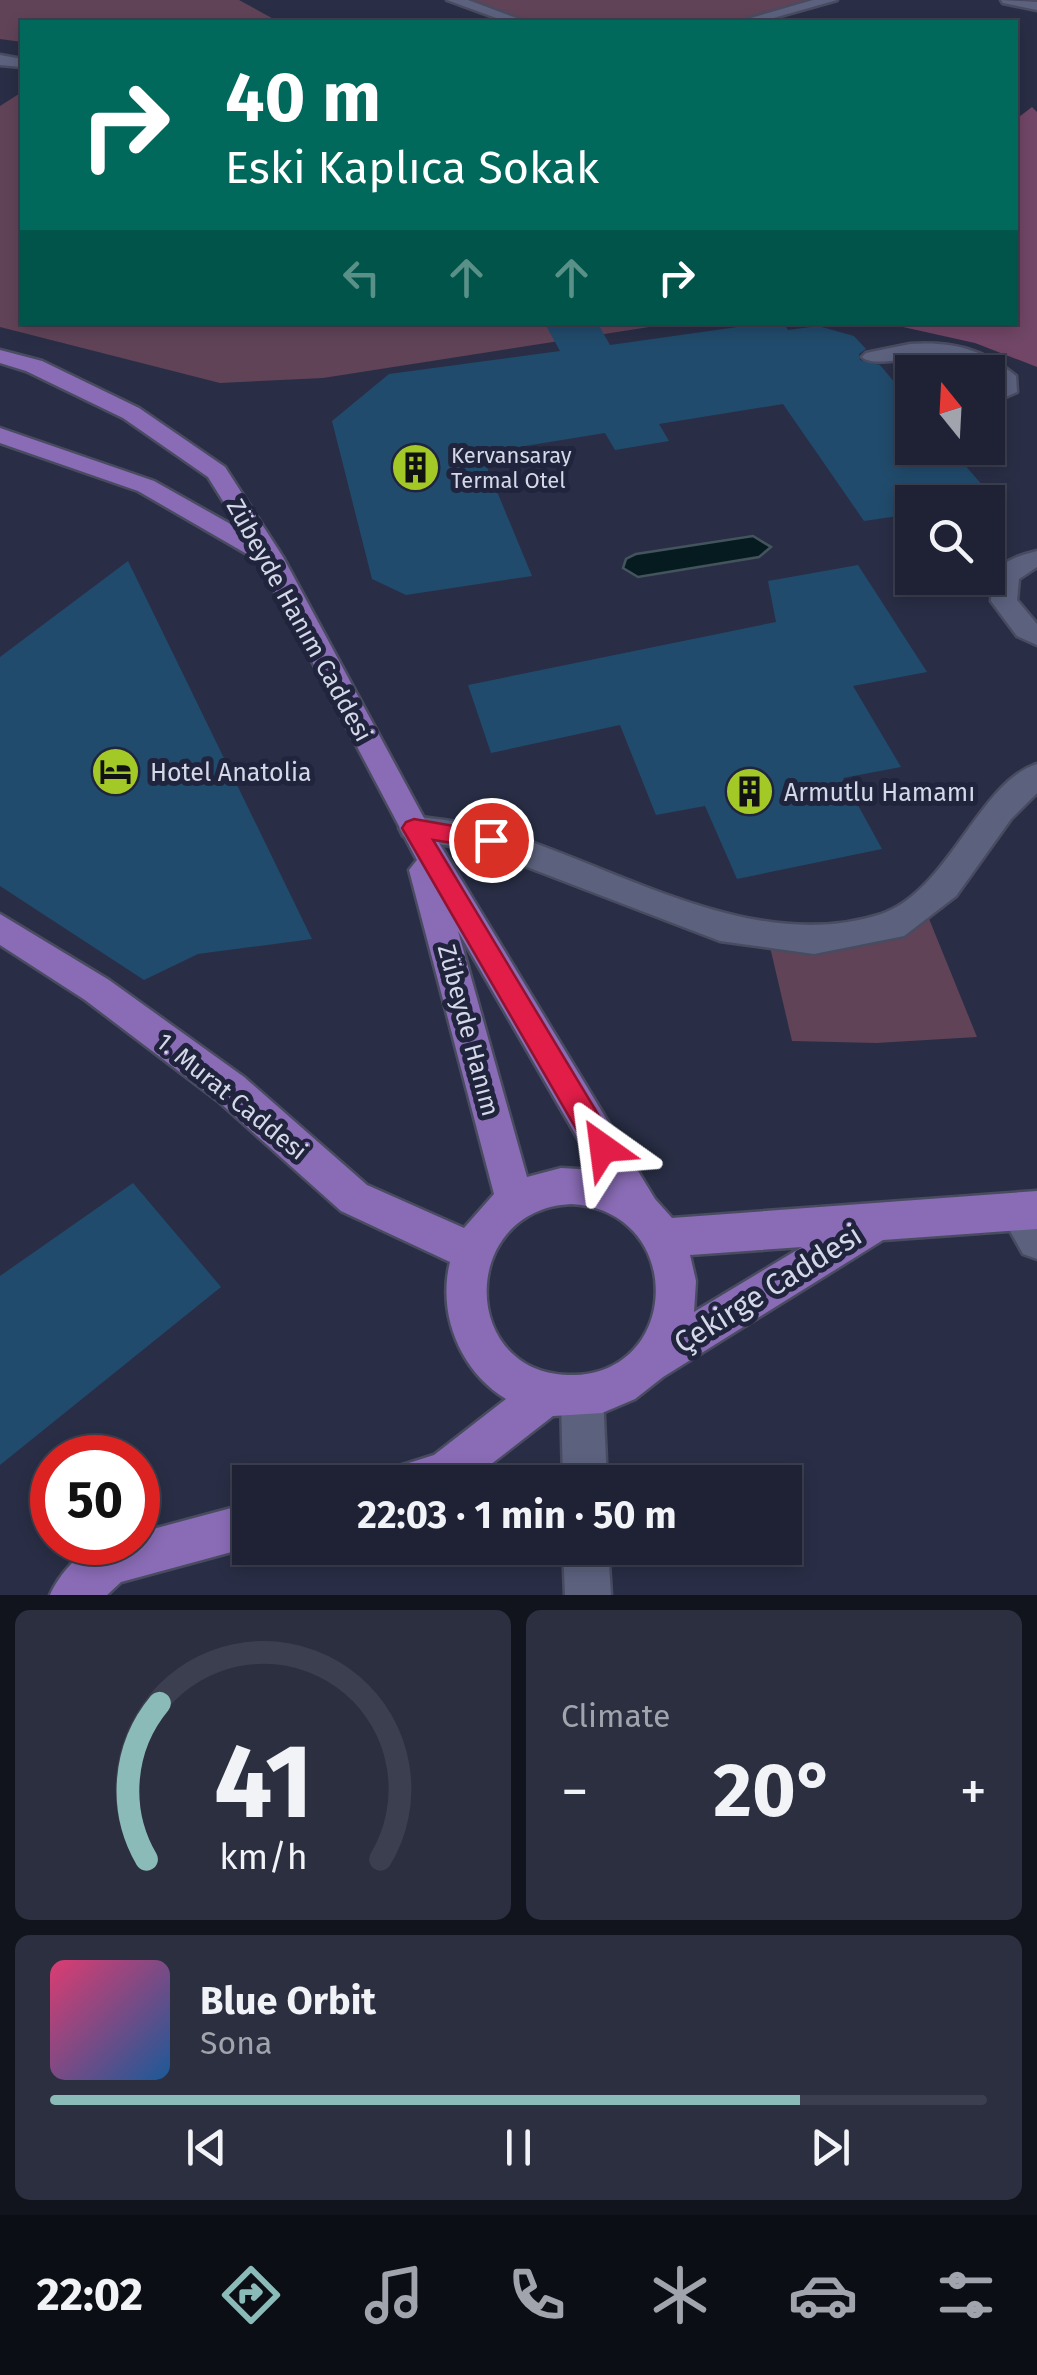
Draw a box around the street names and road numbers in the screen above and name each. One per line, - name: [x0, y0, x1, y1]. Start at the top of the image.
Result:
- street label: Zübeyde Hanım Caddesi: [220, 494, 378, 747]
- street label: Zübeyde Hanım: [431, 941, 505, 1119]
- street label: 1. Murat Caddesi: [150, 1027, 313, 1167]
- street label: Çekirge Caddesi: [668, 1217, 868, 1361]

